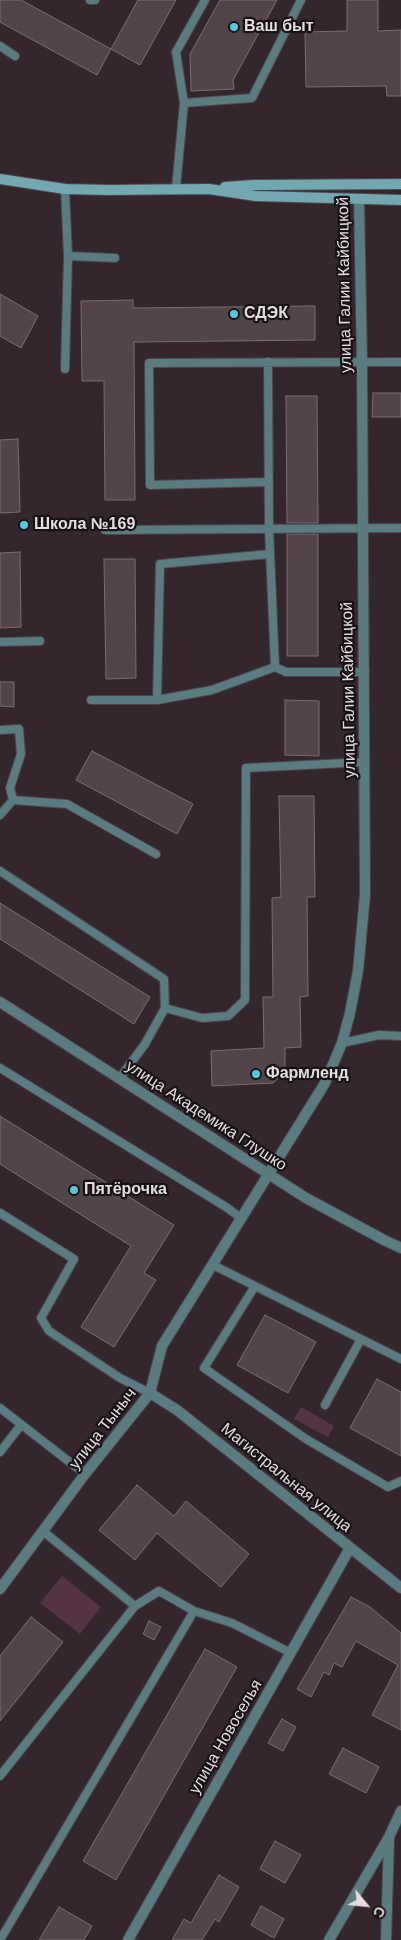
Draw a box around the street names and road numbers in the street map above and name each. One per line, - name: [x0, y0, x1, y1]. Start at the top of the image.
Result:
- street label: улица Галии Кайбицкой: [334, 197, 356, 373]
- street label: улица Галии Кайбицкой: [338, 602, 360, 778]
- street label: улица Академика Глушко: [122, 1057, 290, 1175]
- street label: улица Тыныч: [65, 1385, 141, 1473]
- street label: Магистральная улица: [217, 1419, 355, 1537]
- street label: улица Новоселья: [185, 1676, 267, 1798]

